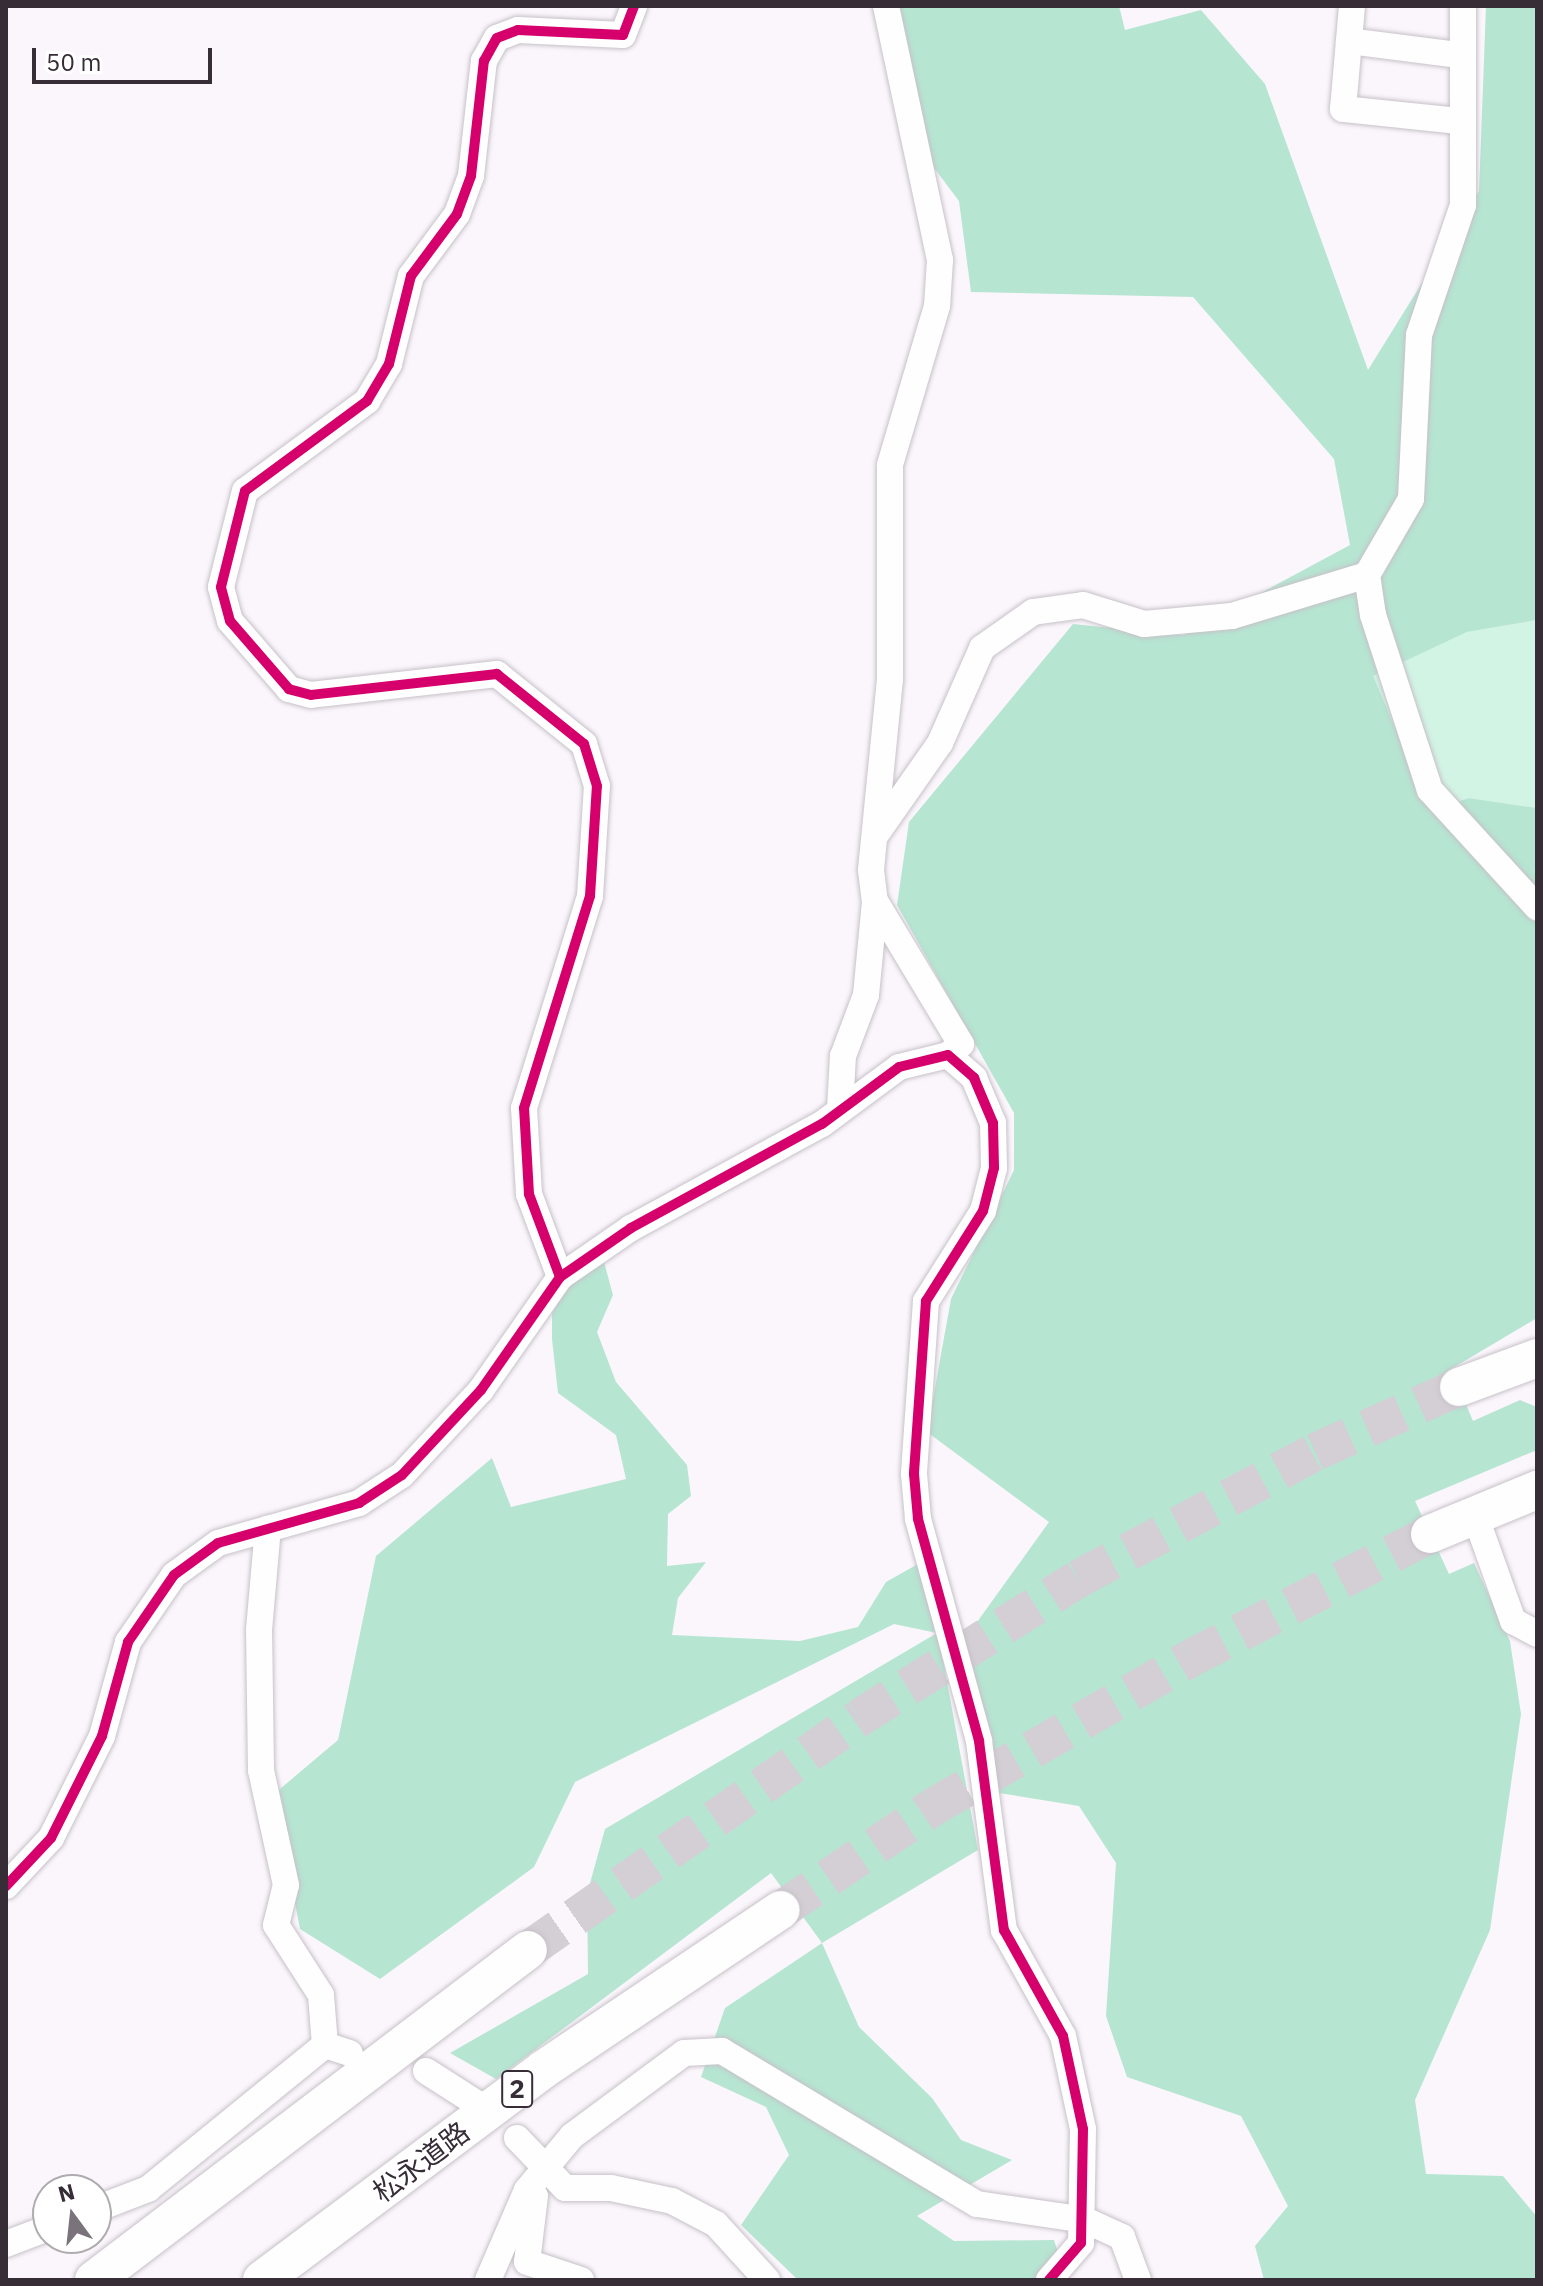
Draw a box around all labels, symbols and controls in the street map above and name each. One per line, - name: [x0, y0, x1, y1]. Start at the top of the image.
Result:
- scale bar: [36, 32, 216, 82]
- text: 50 m: [46, 46, 101, 78]
- road number: 2: [501, 2067, 533, 2111]
- street label: 松永道路: [366, 2115, 476, 2209]
- north arrow: [32, 2174, 112, 2254]
- text: N: [55, 2176, 78, 2208]

